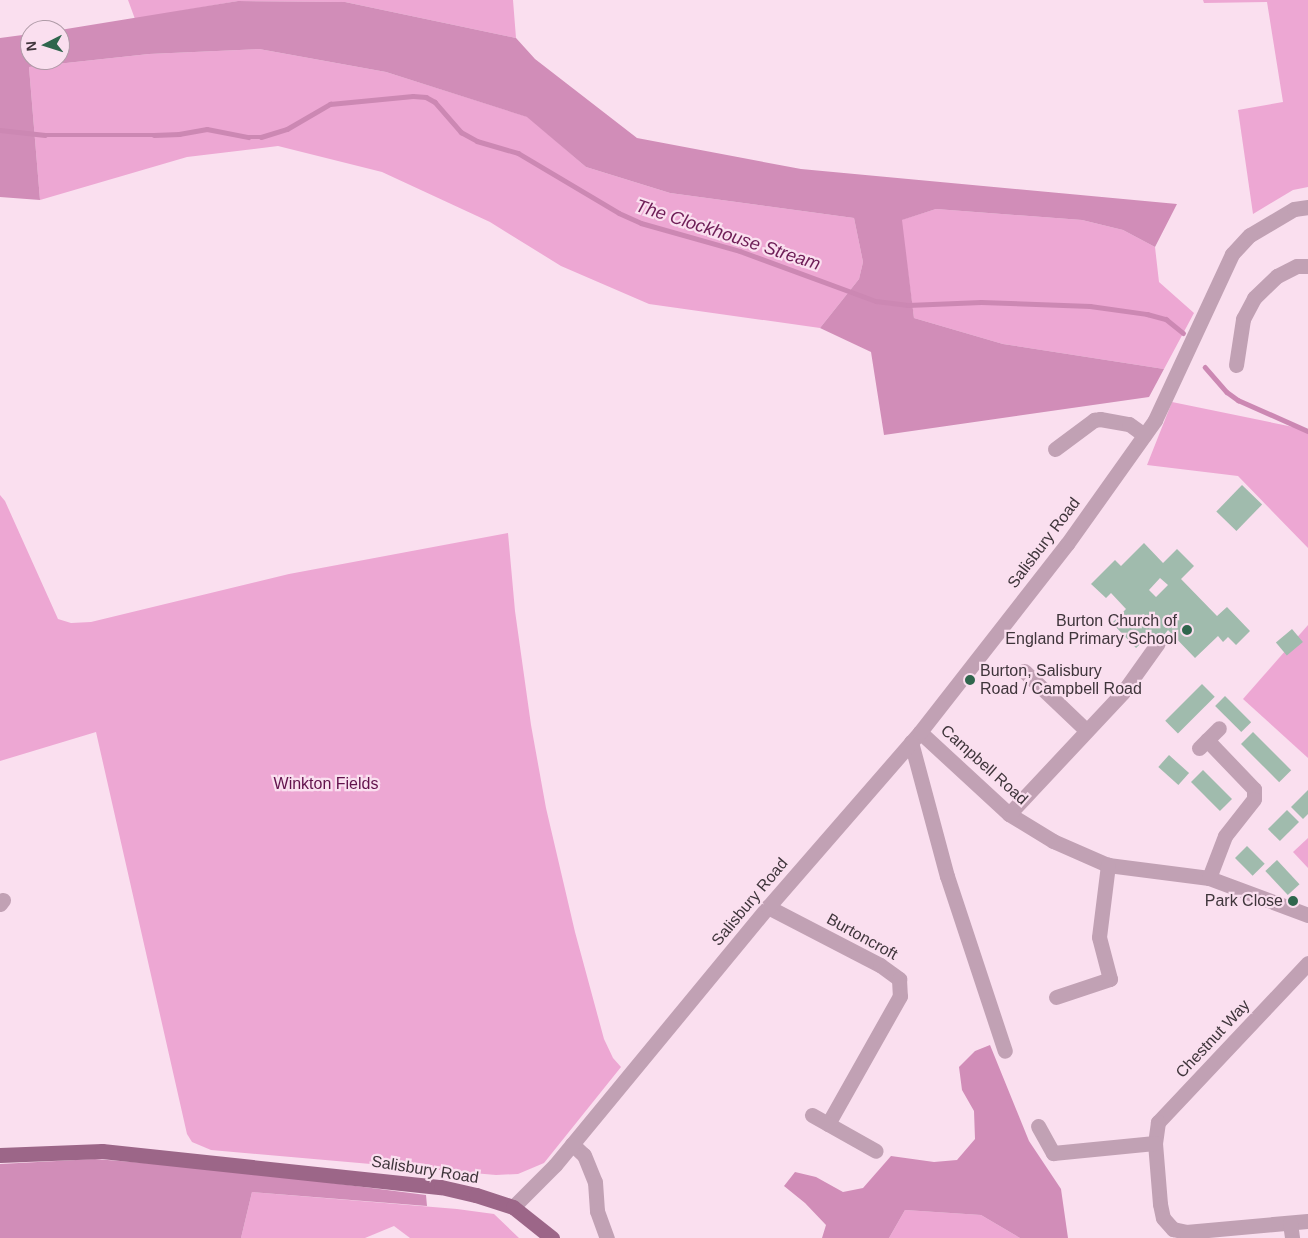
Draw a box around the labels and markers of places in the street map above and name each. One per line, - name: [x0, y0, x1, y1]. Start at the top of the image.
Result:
- place label: Burton Church of England Primary School: [1005, 611, 1177, 649]
- marker: Burton Church of England Primary School: [1181, 624, 1193, 636]
- place label: Burton, Salisbury Road / Campbell Road: [980, 661, 1142, 699]
- marker: Burton, Salisbury Road / Campbell Road: [964, 674, 976, 686]
- place label: Park Close: [1205, 891, 1283, 911]
- marker: Park Close: [1287, 895, 1299, 907]

